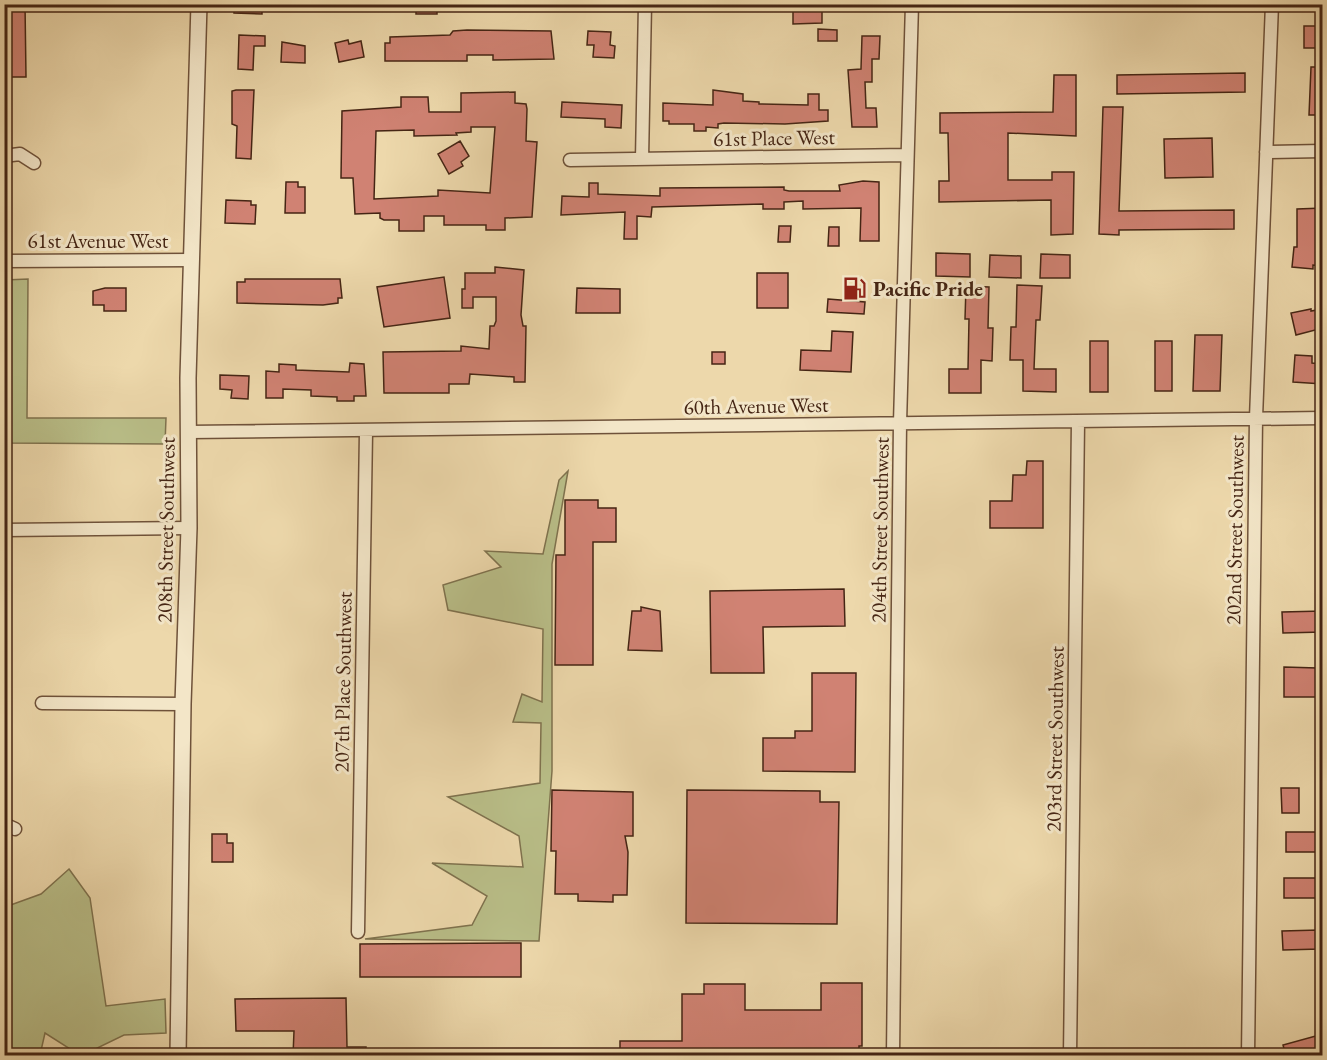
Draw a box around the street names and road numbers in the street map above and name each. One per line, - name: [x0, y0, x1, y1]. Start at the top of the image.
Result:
- street label: 61st Place West: [713, 123, 836, 152]
- street label: 61st Avenue West: [28, 227, 169, 254]
- street label: 60th Avenue West: [683, 391, 829, 420]
- street label: 202nd Street Southwest: [1219, 434, 1250, 625]
- street label: 208th Street Southwest: [150, 437, 181, 623]
- street label: 204th Street Southwest: [864, 437, 895, 623]
- street label: 207th Place Southwest: [327, 591, 358, 773]
- street label: 203rd Street Southwest: [1039, 645, 1070, 832]

